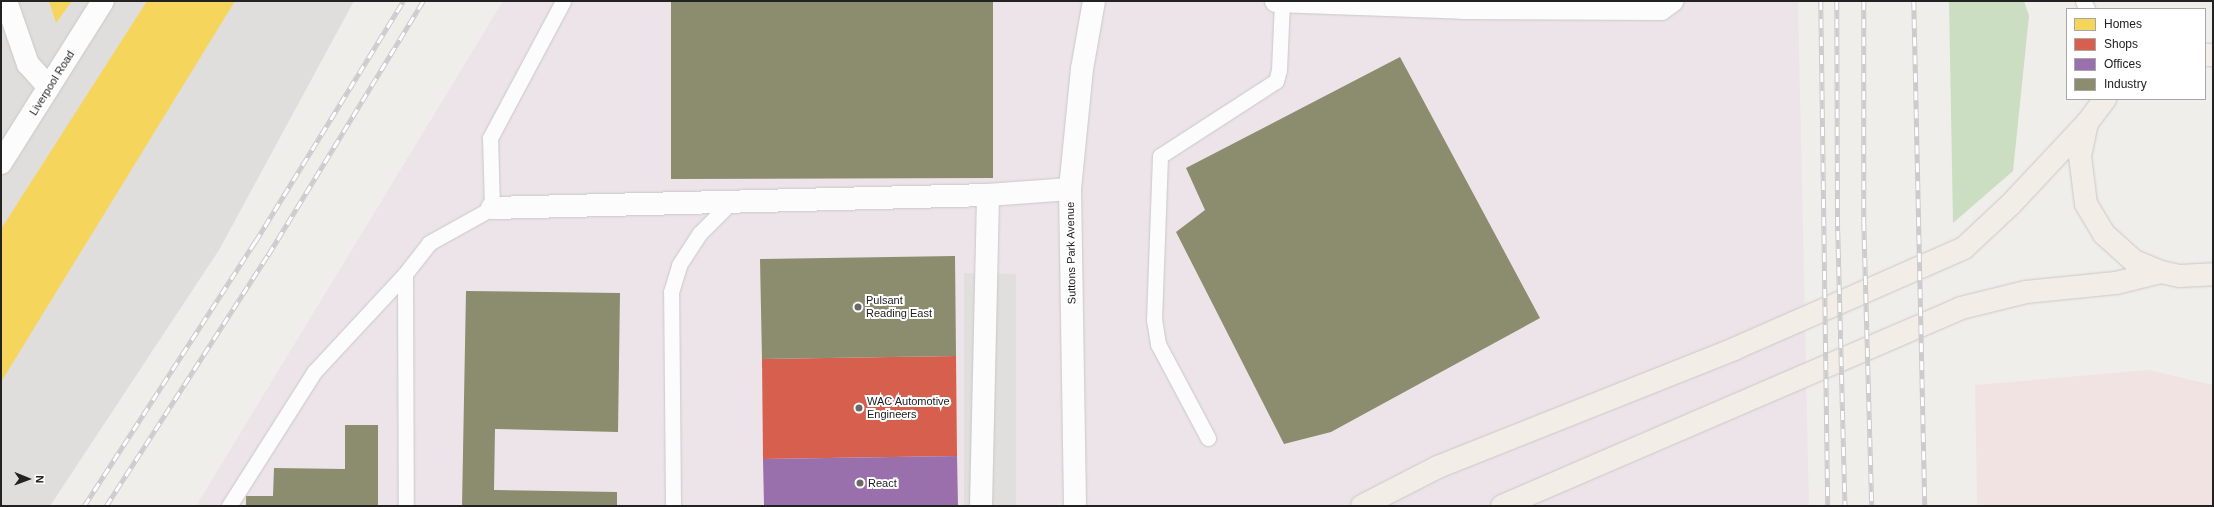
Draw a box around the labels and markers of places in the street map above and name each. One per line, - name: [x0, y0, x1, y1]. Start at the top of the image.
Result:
- place label: Pulsant Reading East: [866, 294, 932, 320]
- marker: Pulsant Reading East: [853, 302, 863, 312]
- place label: WAC Automotive Engineers: [867, 395, 950, 421]
- marker: WAC Automotive Engineers: [854, 403, 864, 413]
- place label: React: [868, 476, 897, 490]
- marker: React: [855, 478, 865, 488]

